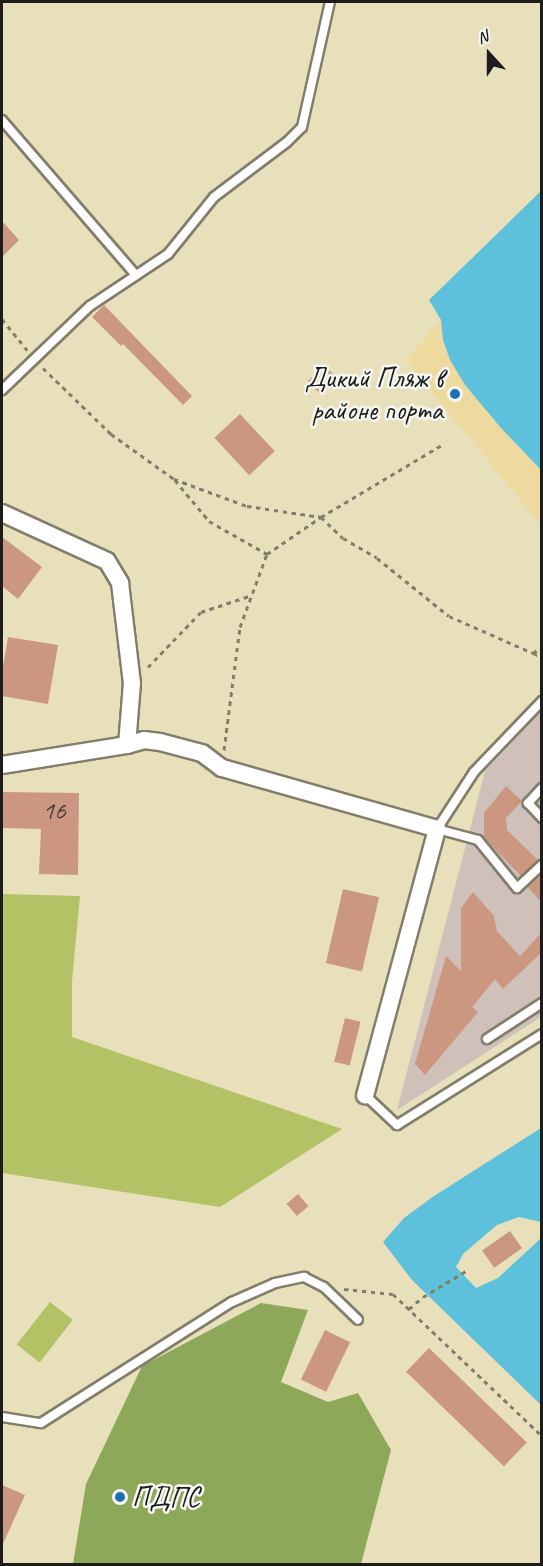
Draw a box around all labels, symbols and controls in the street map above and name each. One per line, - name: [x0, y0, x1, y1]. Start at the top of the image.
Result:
- north arrow: [459, 24, 519, 84]
- text: N: [474, 26, 491, 48]
- place label: Дикий Пляж в районе порта: [305, 361, 443, 427]
- marker: Дикий Пляж в районе порта: [448, 387, 462, 401]
- house number: 16: [42, 795, 66, 827]
- place label: ПДПС: [132, 1480, 200, 1514]
- marker: ПДПС: [113, 1490, 127, 1504]

